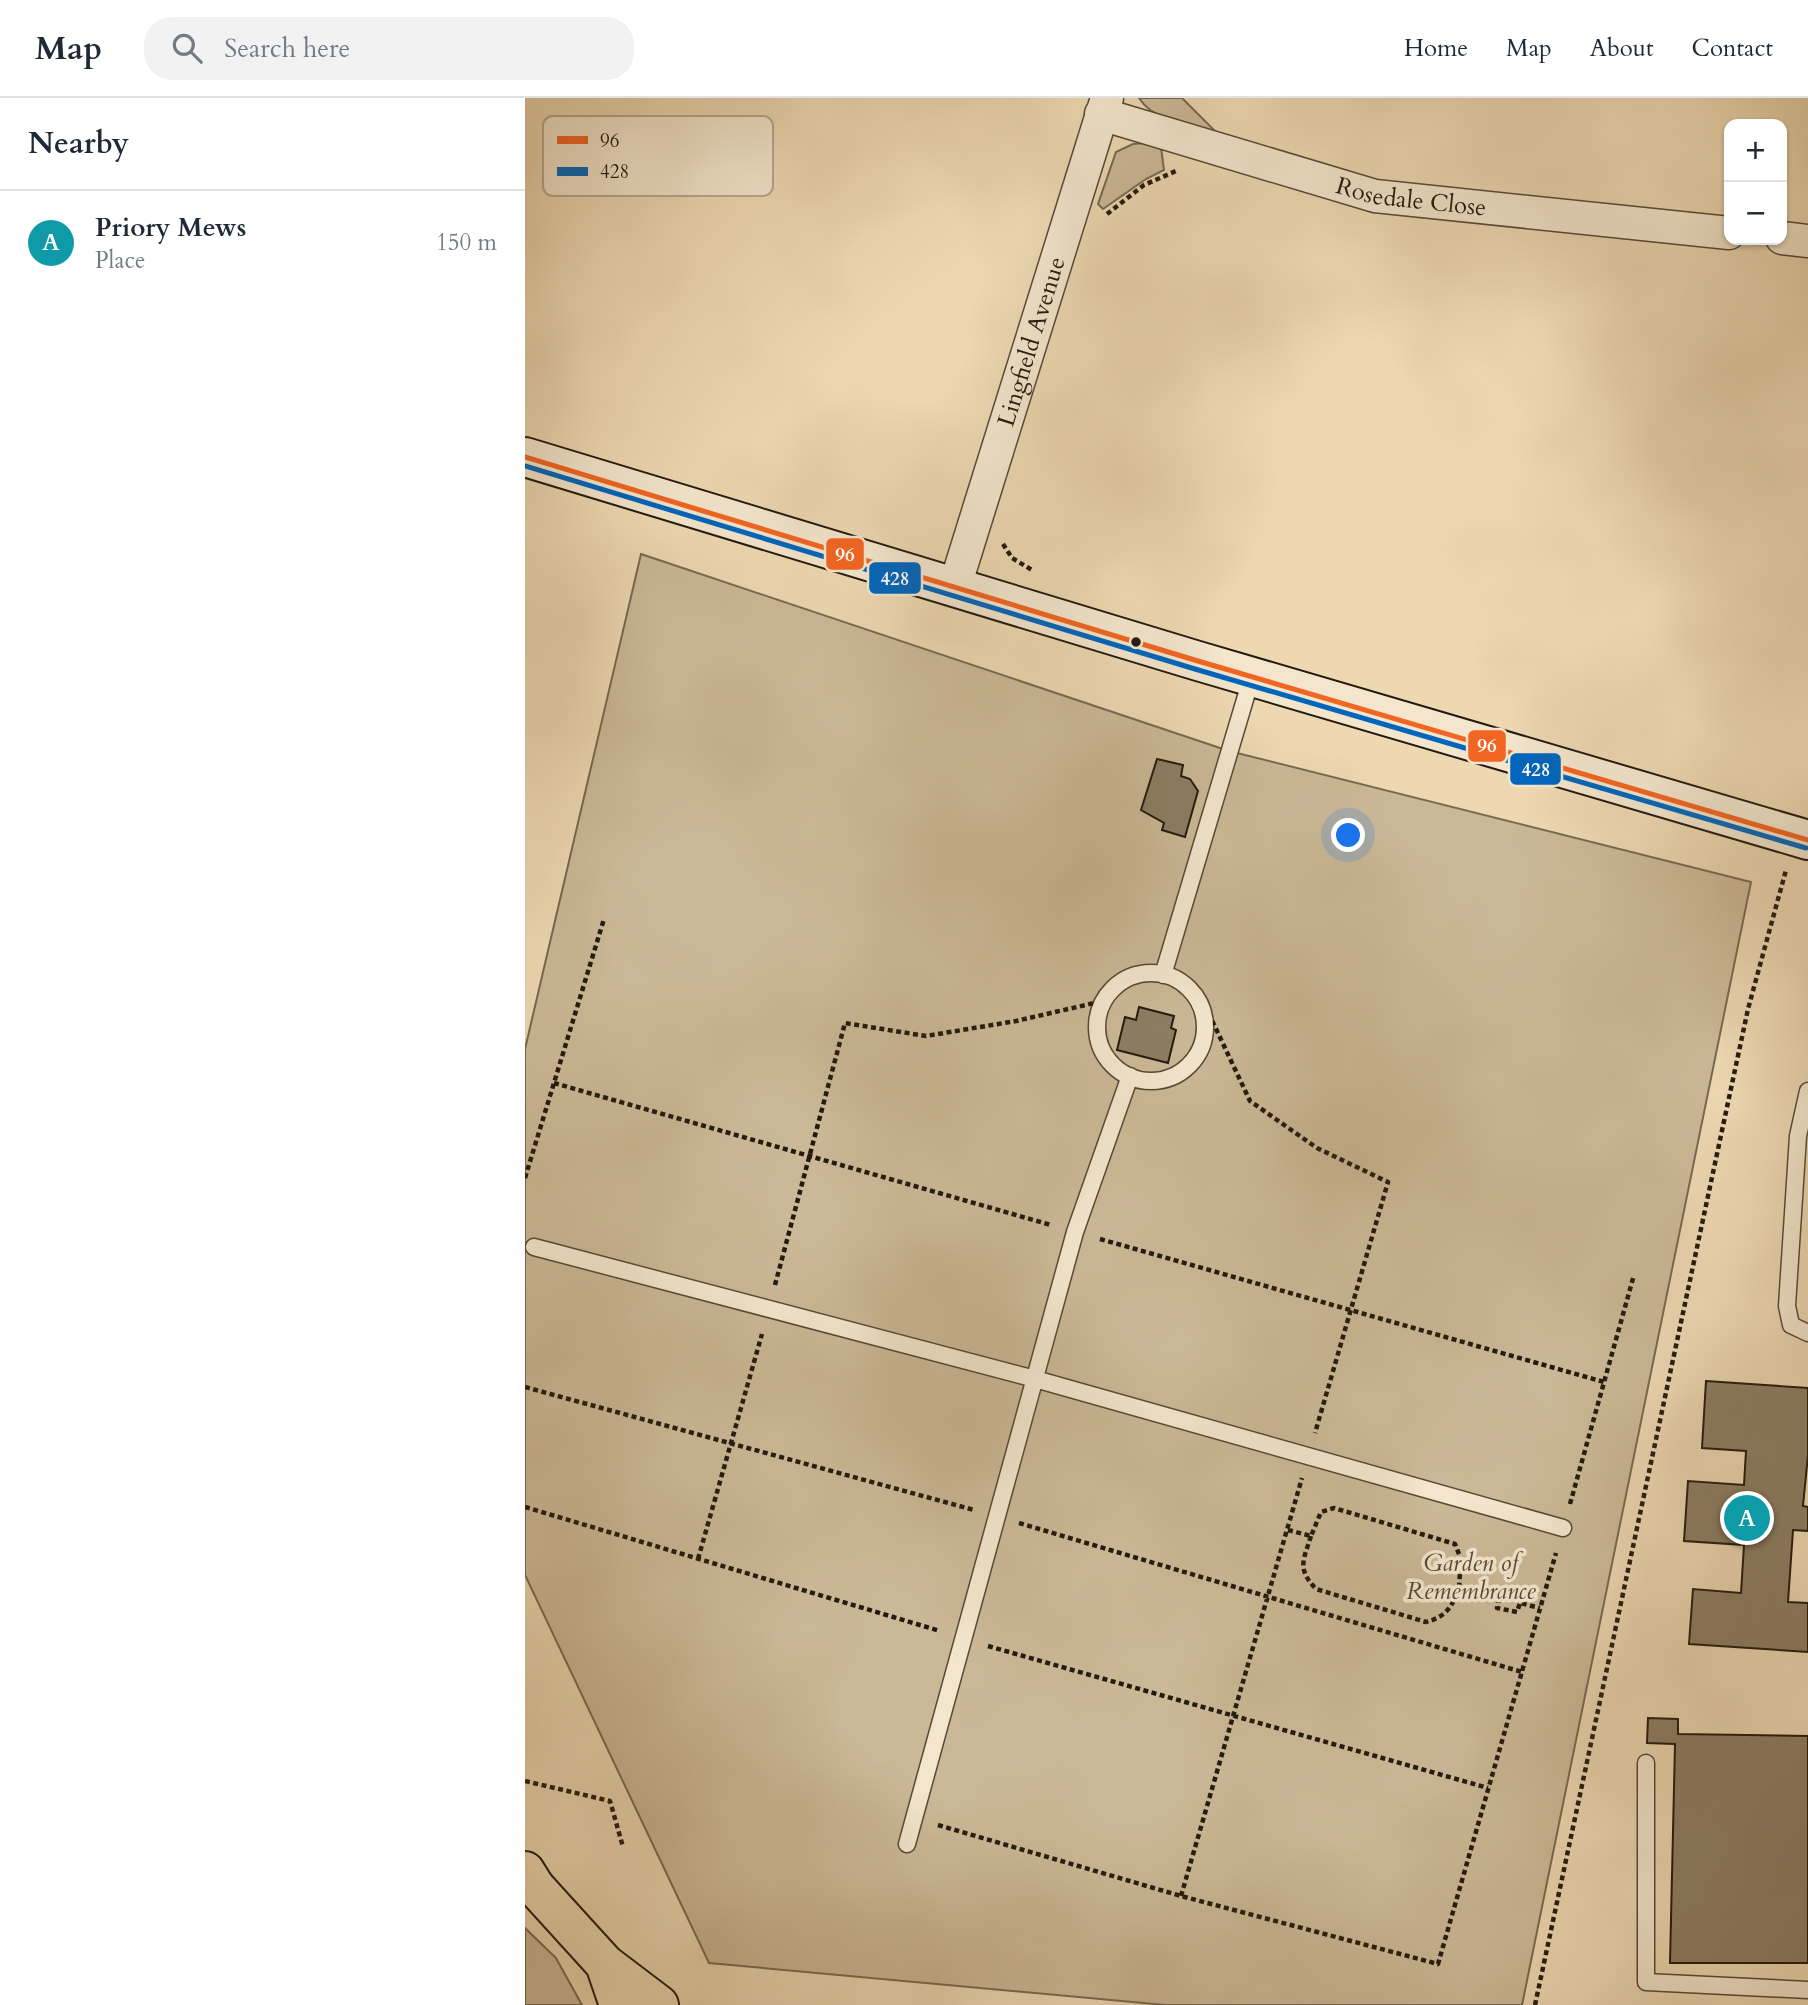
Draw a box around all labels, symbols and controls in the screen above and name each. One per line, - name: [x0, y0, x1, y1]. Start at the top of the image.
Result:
- search box: [144, 17, 634, 80]
- text: Map: [35, 26, 102, 71]
- icon: search: [168, 29, 206, 67]
- text: Search here: [224, 31, 350, 66]
- text: Home: [1404, 32, 1468, 65]
- text: Map: [1506, 32, 1552, 65]
- text: About: [1590, 32, 1654, 65]
- text: Contact: [1692, 32, 1773, 65]
- legend: [543, 116, 773, 196]
- map controls: [1724, 119, 1787, 245]
- button: +: [1724, 119, 1787, 182]
- text: Nearby: [28, 123, 129, 164]
- text: 96: [600, 128, 619, 154]
- text: 428: [600, 159, 629, 185]
- street label: Rosedale Close: [1332, 169, 1488, 224]
- button: −: [1724, 182, 1787, 245]
- text: Priory Mews: [95, 210, 246, 245]
- text: A: [42, 227, 60, 258]
- text: 150 m: [436, 227, 497, 258]
- text: Place: [95, 245, 145, 276]
- street label: Lingfield Avenue: [989, 253, 1073, 431]
- line badge: 96: [825, 537, 865, 571]
- text: 96: [835, 542, 855, 568]
- line badge: 428: [868, 561, 922, 595]
- text: 428: [880, 566, 910, 592]
- unlabelled marker: [1129, 635, 1143, 649]
- line badge: 96: [1467, 729, 1507, 763]
- text: 96: [1477, 733, 1497, 759]
- line badge: 428: [1509, 752, 1562, 786]
- text: 428: [1521, 757, 1551, 783]
- your location: [1331, 818, 1365, 852]
- pin: A: [1724, 1492, 1770, 1544]
- park label: Garden of Remembrance: [1406, 1547, 1537, 1608]

